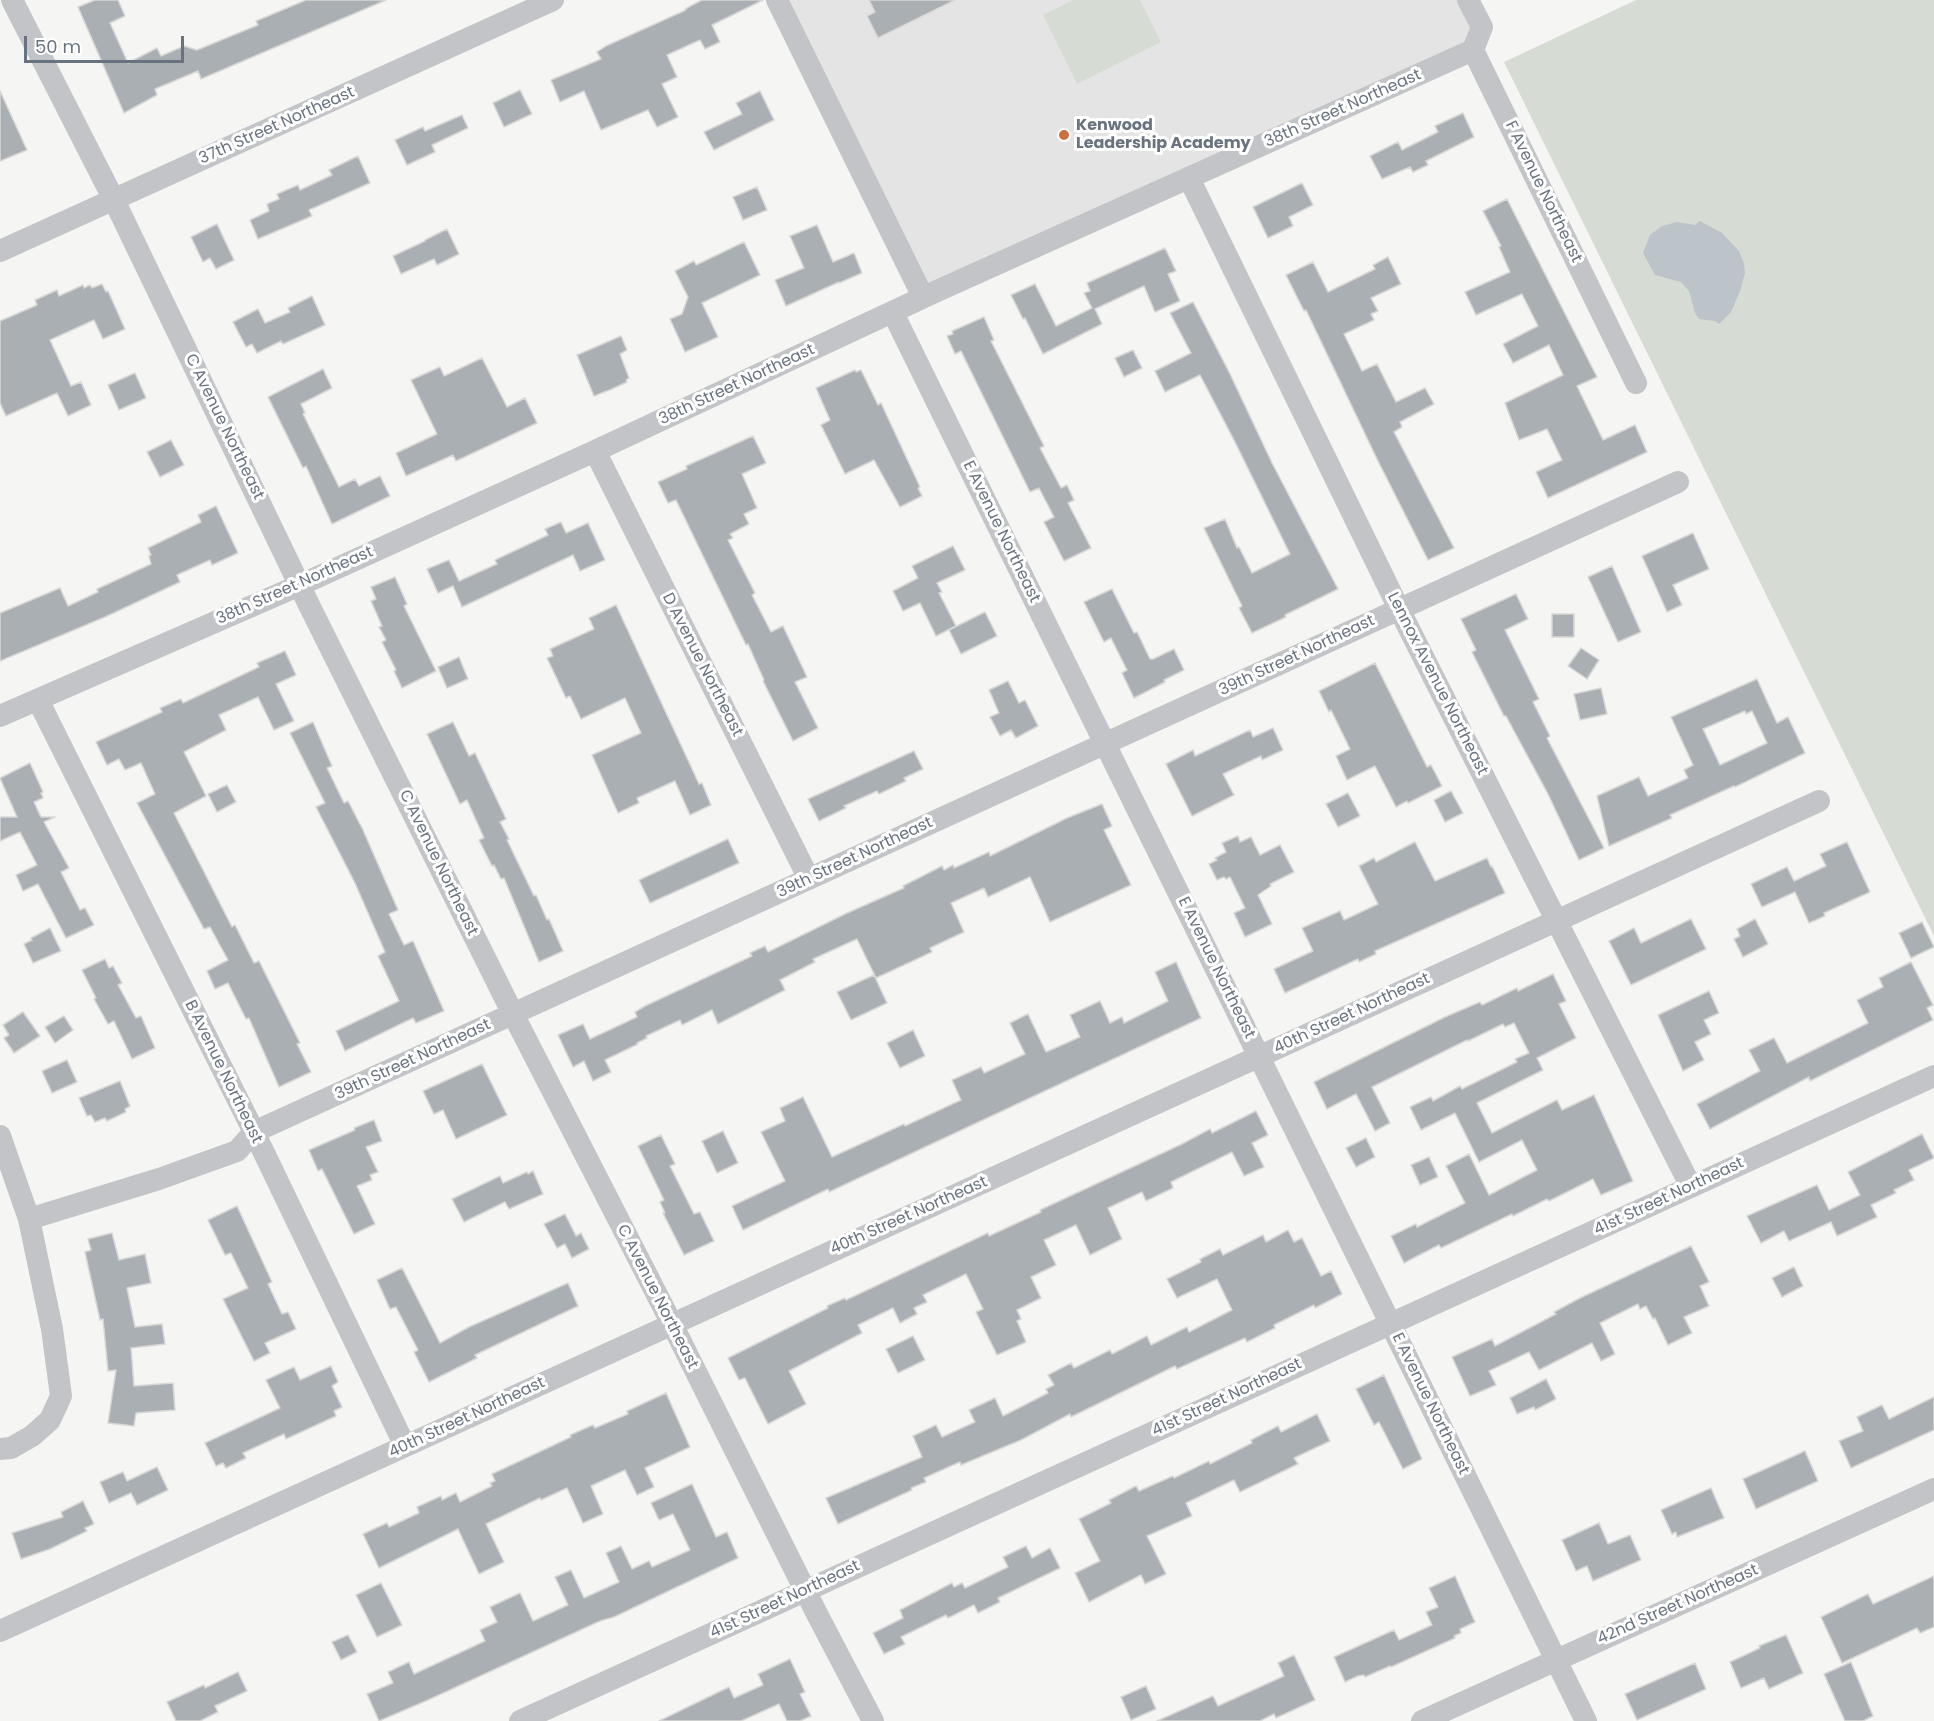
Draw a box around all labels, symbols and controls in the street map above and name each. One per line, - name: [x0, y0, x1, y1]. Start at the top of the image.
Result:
- scale bar: [27, 24, 188, 62]
- text: 50 m: [35, 34, 81, 59]
- street label: 38th Street Northeast: [1262, 66, 1424, 152]
- street label: 37th Street Northeast: [196, 83, 358, 169]
- place label: Kenwood Leadership Academy: [1076, 116, 1251, 154]
- street label: F Avenue Northeast: [1500, 118, 1586, 266]
- marker: Kenwood Leadership Academy: [1057, 128, 1071, 142]
- street label: 38th Street Northeast: [656, 341, 818, 429]
- street label: C Avenue Northeast: [180, 351, 268, 503]
- street label: E Avenue Northeast: [958, 458, 1044, 606]
- street label: 38th Street Northeast: [214, 543, 376, 629]
- street label: D Avenue Northeast: [657, 590, 747, 740]
- street label: Lennox Avenue Northeast: [1383, 590, 1491, 778]
- street label: 39th Street Northeast: [1216, 612, 1378, 700]
- street label: C Avenue Northeast: [394, 787, 482, 939]
- street label: 39th Street Northeast: [774, 814, 936, 902]
- street label: E Avenue Northeast: [1173, 894, 1259, 1042]
- street label: 40th Street Northeast: [1271, 969, 1433, 1059]
- street label: B Avenue Northeast: [180, 997, 266, 1147]
- street label: 39th Street Northeast: [332, 1016, 494, 1104]
- street label: 41st Street Northeast: [1591, 1154, 1747, 1240]
- street label: 40th Street Northeast: [827, 1173, 991, 1259]
- street label: C Avenue Northeast: [612, 1222, 702, 1372]
- street label: E Avenue Northeast: [1387, 1330, 1473, 1478]
- street label: 41st Street Northeast: [1149, 1355, 1305, 1441]
- street label: 40th Street Northeast: [386, 1373, 548, 1463]
- street label: 41st Street Northeast: [707, 1557, 863, 1643]
- street label: 42nd Street Northeast: [1595, 1561, 1761, 1649]

